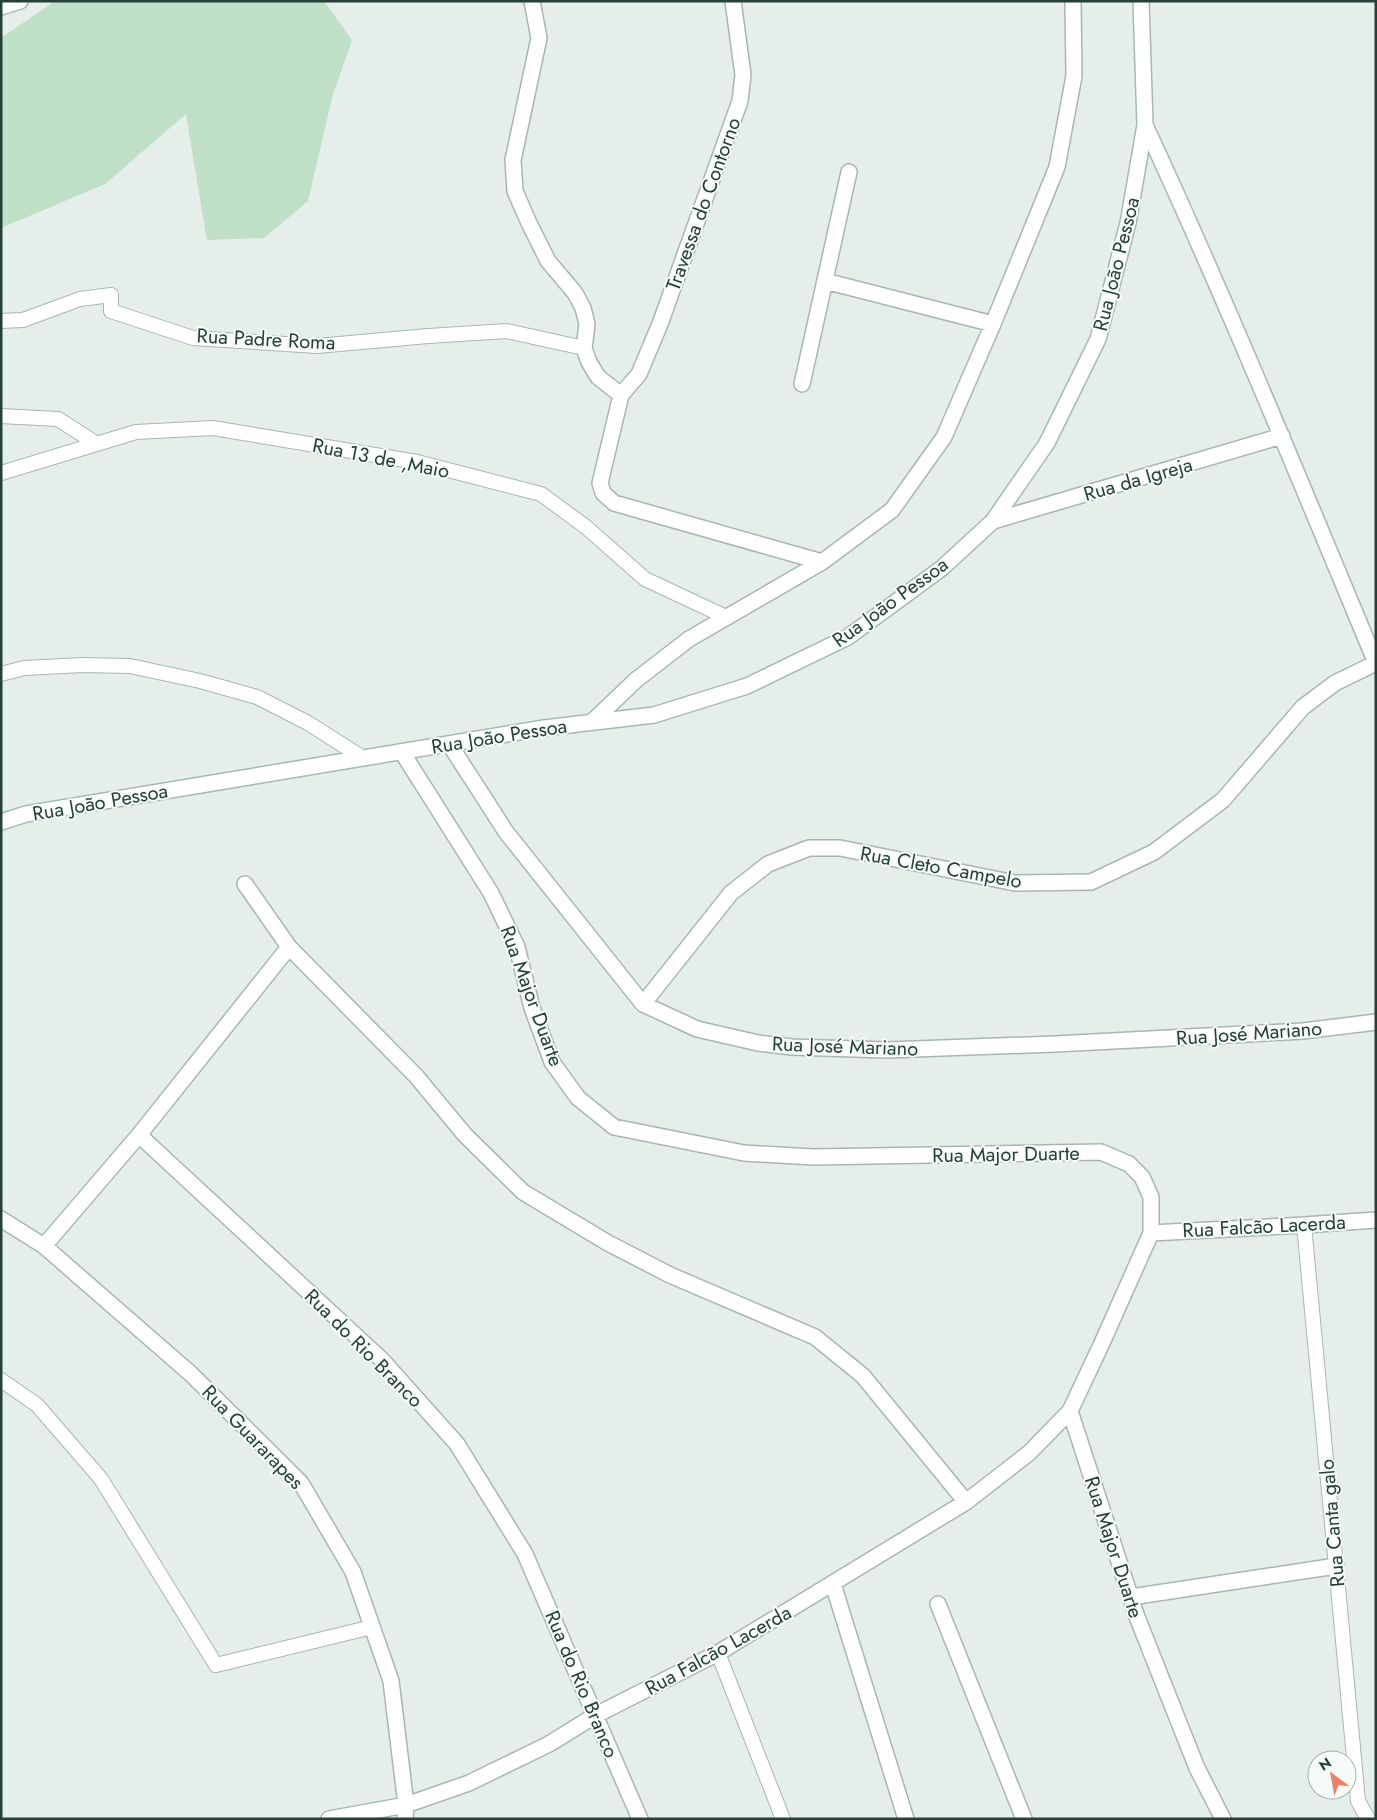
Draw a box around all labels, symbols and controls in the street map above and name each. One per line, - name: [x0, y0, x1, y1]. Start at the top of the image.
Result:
- street label: Travessa do Contorno: [659, 114, 748, 295]
- street label: Rua João Pessoa: [1086, 194, 1147, 334]
- street label: Rua Padre Roma: [196, 321, 336, 358]
- street label: Rua 13 de ,Maio: [310, 431, 452, 486]
- street label: Rua da Igreja: [1080, 450, 1196, 509]
- street label: Rua João Pessoa: [826, 550, 954, 654]
- street label: Rua João Pessoa: [429, 711, 569, 762]
- street label: Rua João Pessoa: [30, 776, 170, 829]
- street label: Rua Cleto Campelo: [858, 839, 1024, 896]
- street label: Rua Major Duarte: [493, 922, 570, 1070]
- street label: Rua José Mariano: [1175, 1014, 1323, 1053]
- street label: Rua José Mariano: [771, 1029, 919, 1064]
- street label: Rua Major Duarte: [932, 1139, 1080, 1170]
- street label: Rua Falcão Lacerda: [1182, 1208, 1346, 1245]
- street label: Rua do Rio Branco: [298, 1282, 430, 1414]
- street label: Rua Guararapes: [195, 1378, 310, 1496]
- street label: Rua Canta galo: [1312, 1458, 1353, 1588]
- street label: Rua Major Duarte: [1077, 1472, 1150, 1622]
- street label: Rua Falcão Lacerda: [640, 1598, 797, 1703]
- street label: Rua do Rio Branco: [537, 1606, 626, 1762]
- north arrow: [1307, 1750, 1357, 1800]
- text: N: [1315, 1753, 1335, 1775]

